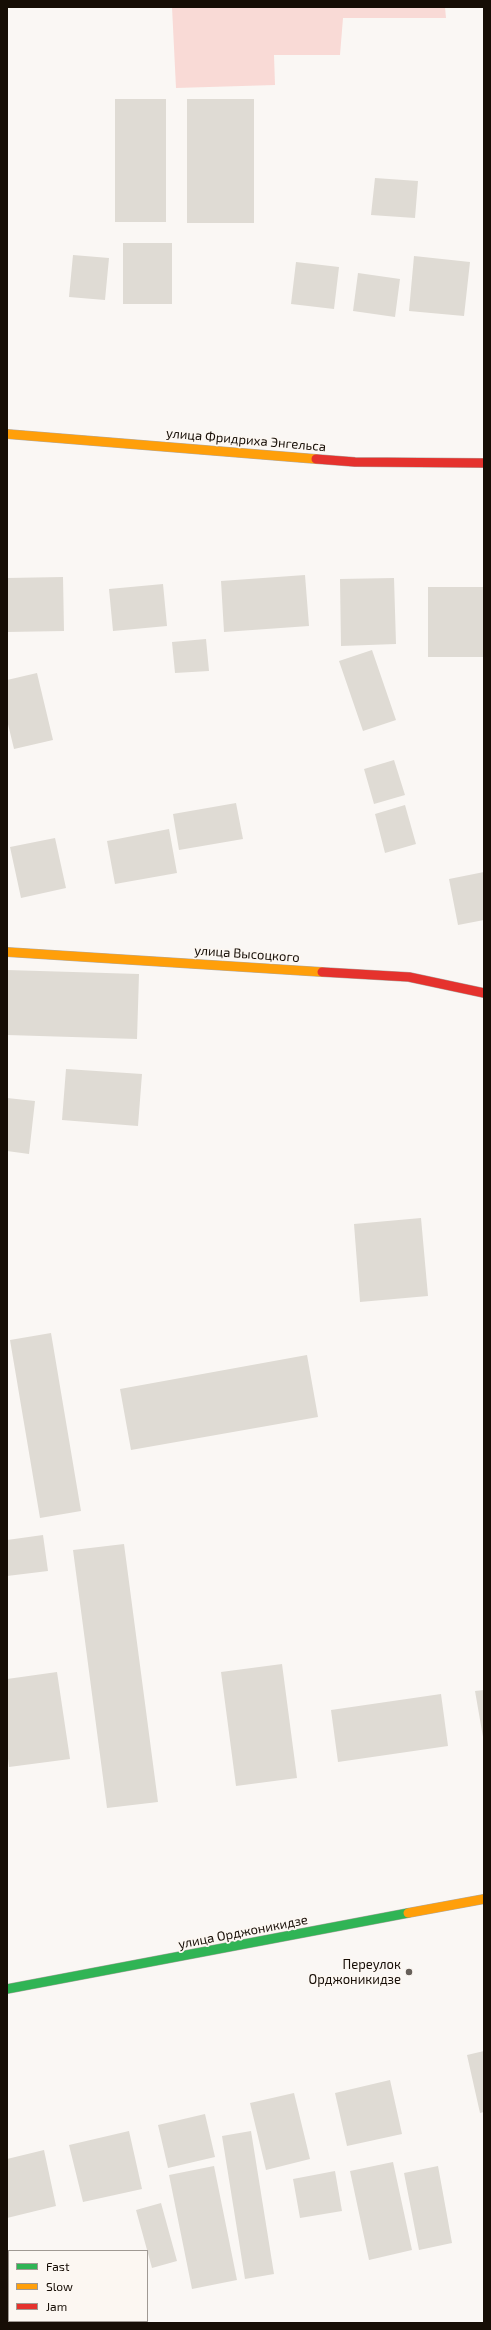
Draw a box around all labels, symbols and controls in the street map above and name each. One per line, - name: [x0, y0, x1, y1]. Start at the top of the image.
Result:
- street label: улица Фридриха Энгельса: [165, 425, 327, 455]
- street label: улица Высоцкого: [194, 943, 300, 965]
- street label: улица Орджоникидзе: [177, 1912, 309, 1952]
- place label: Переулок Орджоникидзе: [309, 1957, 401, 1988]
- marker: Переулок Орджоникидзе: [404, 1967, 414, 1977]
- legend: [8, 2250, 148, 2322]
- text: Fast: [46, 2259, 69, 2273]
- text: Slow: [46, 2279, 73, 2293]
- text: Jam: [46, 2299, 67, 2313]

